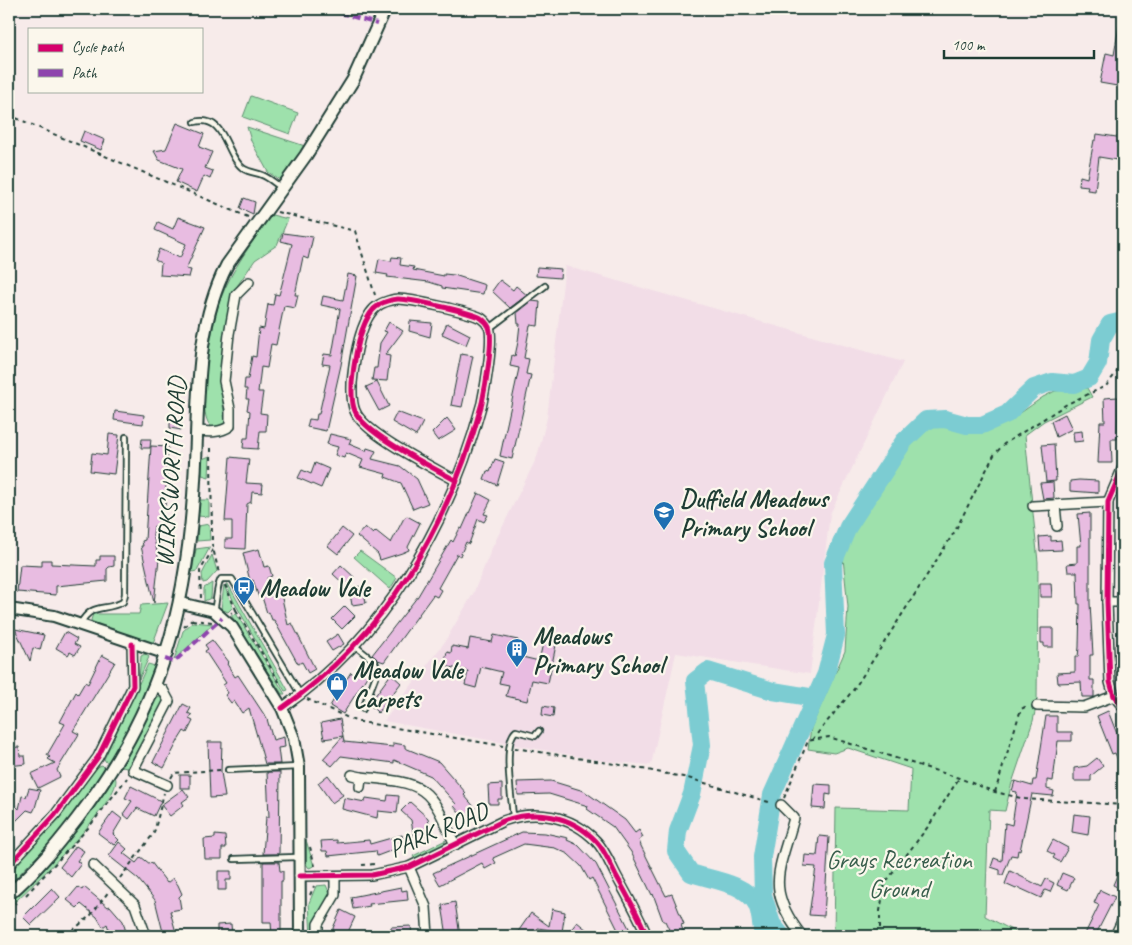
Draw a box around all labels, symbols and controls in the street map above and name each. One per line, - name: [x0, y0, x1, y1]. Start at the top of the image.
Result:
- legend: [28, 28, 202, 92]
- scale bar: [944, 28, 1094, 60]
- text: 100 m: [952, 36, 986, 55]
- text: Cycle path: [72, 38, 124, 57]
- text: Path: [72, 64, 98, 83]
- street label: WIRKSWORTH ROAD: [148, 374, 194, 568]
- place label: Duffield Meadows Primary School: [680, 483, 830, 544]
- school or university icon: Duffield Meadows Primary School: [652, 500, 676, 531]
- place label: Meadow Vale: [260, 572, 372, 604]
- bus stop icon: Meadow Vale: [232, 575, 256, 606]
- place label: Meadows Primary School: [533, 620, 668, 681]
- building icon: Meadows Primary School: [505, 637, 529, 668]
- place label: Meadow Vale Carpets: [353, 654, 465, 715]
- shop icon: Meadow Vale Carpets: [325, 671, 349, 702]
- street label: PARK ROAD: [384, 794, 494, 865]
- park label: Grays Recreation Ground: [826, 844, 973, 905]

